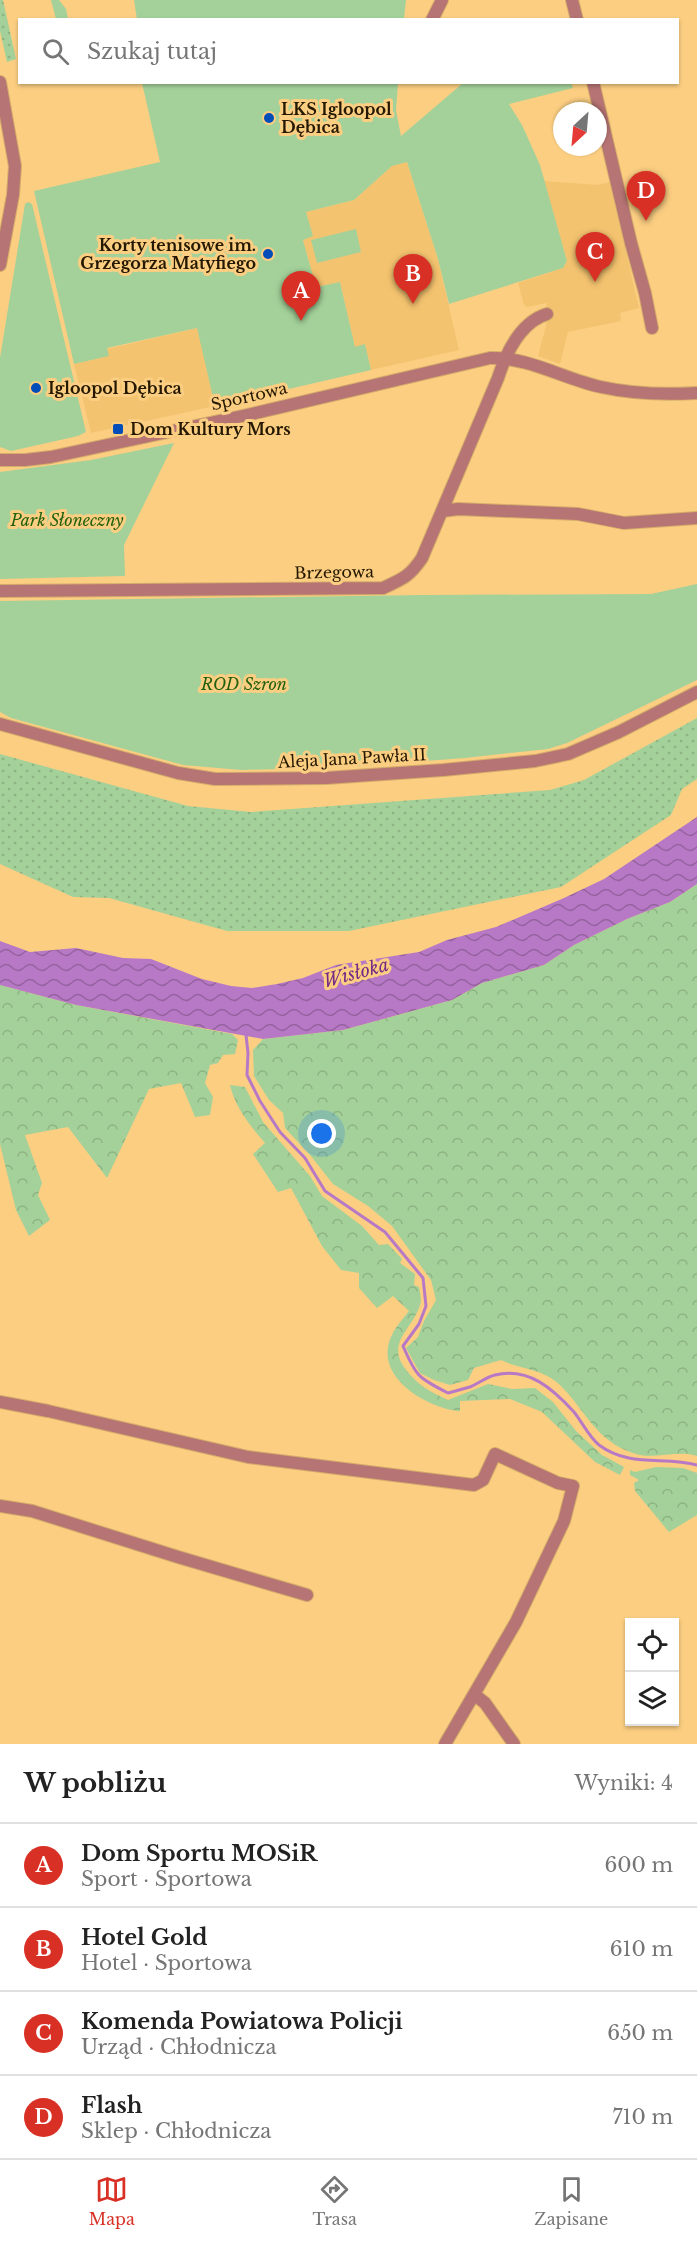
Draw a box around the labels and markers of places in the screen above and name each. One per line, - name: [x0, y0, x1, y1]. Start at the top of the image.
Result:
- place label: LKS Igloopol Dębica: [281, 99, 392, 137]
- marker: LKS Igloopol Dębica: [262, 111, 276, 125]
- pin: D: [626, 172, 666, 221]
- pin: C: [576, 232, 614, 282]
- place label: Korty tenisowe im. Grzegorza Matyfiego: [80, 235, 256, 273]
- marker: Korty tenisowe im. Grzegorza Matyfiego: [261, 247, 275, 261]
- pin: B: [394, 254, 432, 304]
- pin: A: [282, 272, 320, 321]
- place label: Igloopol Dębica: [48, 378, 182, 398]
- marker: Igloopol Dębica: [29, 381, 43, 395]
- place label: Dom Kultury Mors: [130, 419, 291, 439]
- marker: Dom Kultury Mors: [111, 422, 125, 436]

